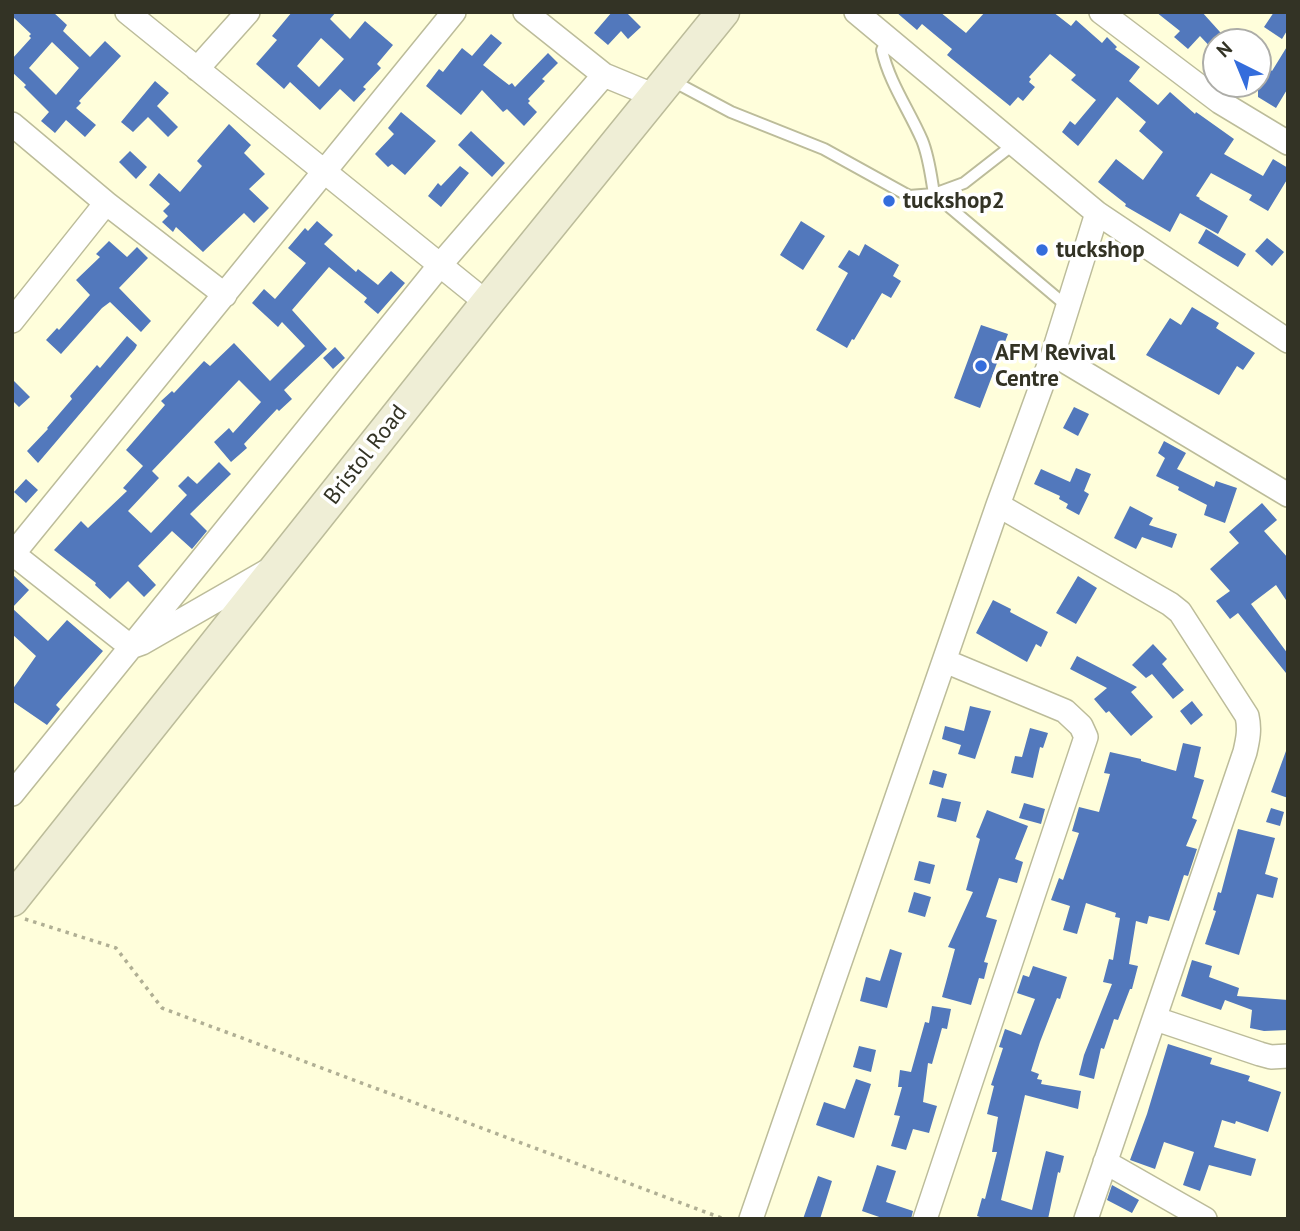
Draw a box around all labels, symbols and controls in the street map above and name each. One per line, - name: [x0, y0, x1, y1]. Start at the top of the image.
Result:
- north arrow: [1202, 28, 1272, 98]
- text: N: [1211, 36, 1237, 62]
- place label: tuckshop2: [903, 187, 1005, 215]
- marker: tuckshop2: [881, 193, 897, 209]
- place label: tuckshop: [1056, 236, 1145, 264]
- marker: tuckshop: [1034, 242, 1050, 258]
- place label: AFM Revival Centre: [995, 339, 1115, 393]
- marker: AFM Revival Centre: [973, 358, 989, 374]
- street label: Bristol Road: [319, 400, 413, 510]

